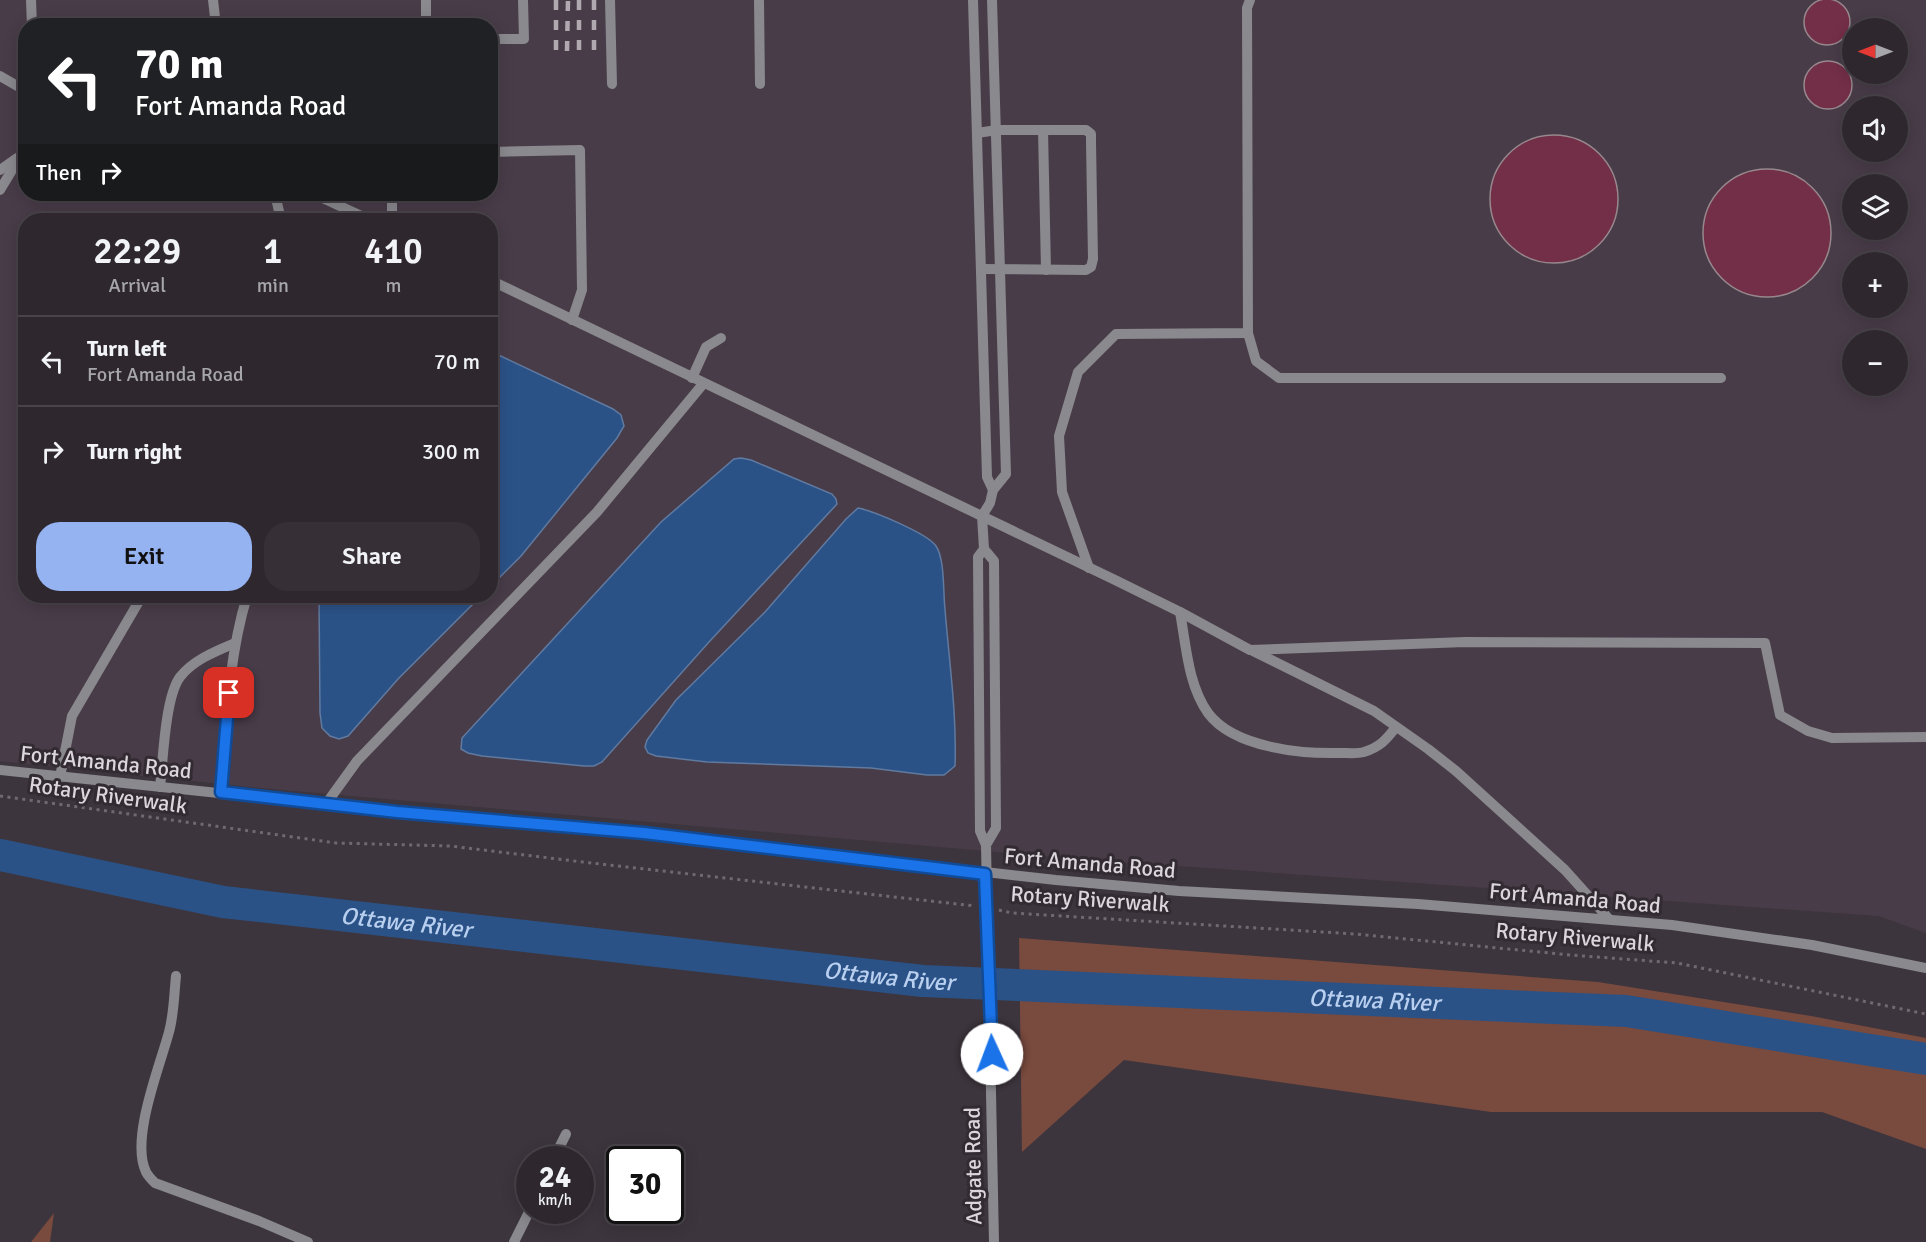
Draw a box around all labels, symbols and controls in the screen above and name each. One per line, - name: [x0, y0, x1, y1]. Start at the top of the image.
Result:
- north arrow: [1842, 18, 1908, 84]
- map controls: [1842, 18, 1908, 396]
- text: 70 m: [135, 39, 224, 90]
- icon: left: [36, 42, 114, 120]
- text: Fort Amanda Road: [135, 90, 346, 123]
- button: sound: [1842, 96, 1908, 162]
- icon: right: [94, 156, 127, 189]
- text: Then: [36, 159, 82, 186]
- button: layers: [1842, 174, 1908, 240]
- text: 22:29: [93, 229, 181, 274]
- text: 1: [263, 229, 283, 274]
- text: 410: [364, 229, 423, 274]
- button: +: [1842, 252, 1908, 318]
- text: Arrival: [109, 273, 166, 298]
- text: min: [257, 273, 289, 298]
- text: m: [385, 273, 401, 298]
- button: −: [1842, 330, 1908, 396]
- text: Turn left: [87, 335, 167, 362]
- icon: left: [36, 345, 69, 378]
- text: 70 m: [434, 348, 480, 375]
- text: Fort Amanda Road: [87, 362, 244, 387]
- icon: right: [36, 435, 69, 468]
- text: Turn right: [87, 438, 182, 465]
- text: 300 m: [422, 438, 480, 465]
- button: Exit: [36, 522, 252, 591]
- button: Share: [264, 522, 480, 591]
- pin: [203, 667, 254, 718]
- icon: arrive: [212, 676, 245, 709]
- street label: Fort Amanda Road: [19, 740, 193, 784]
- street label: Rotary Riverwalk: [27, 771, 189, 819]
- street label: Fort Amanda Road: [1003, 842, 1177, 884]
- street label: Fort Amanda Road: [1488, 877, 1662, 919]
- street label: Rotary Riverwalk: [1010, 880, 1170, 918]
- water label: Ottawa River: [339, 900, 476, 945]
- street label: Rotary Riverwalk: [1494, 917, 1656, 957]
- water label: Ottawa River: [822, 955, 958, 997]
- water label: Ottawa River: [1308, 982, 1444, 1018]
- position arrow: [960, 1022, 1024, 1086]
- street label: Adgate Road: [958, 1107, 988, 1225]
- speed limit sign: 30: [606, 1146, 684, 1224]
- text: 24: [539, 1159, 571, 1196]
- text: km/h: [538, 1191, 572, 1209]

